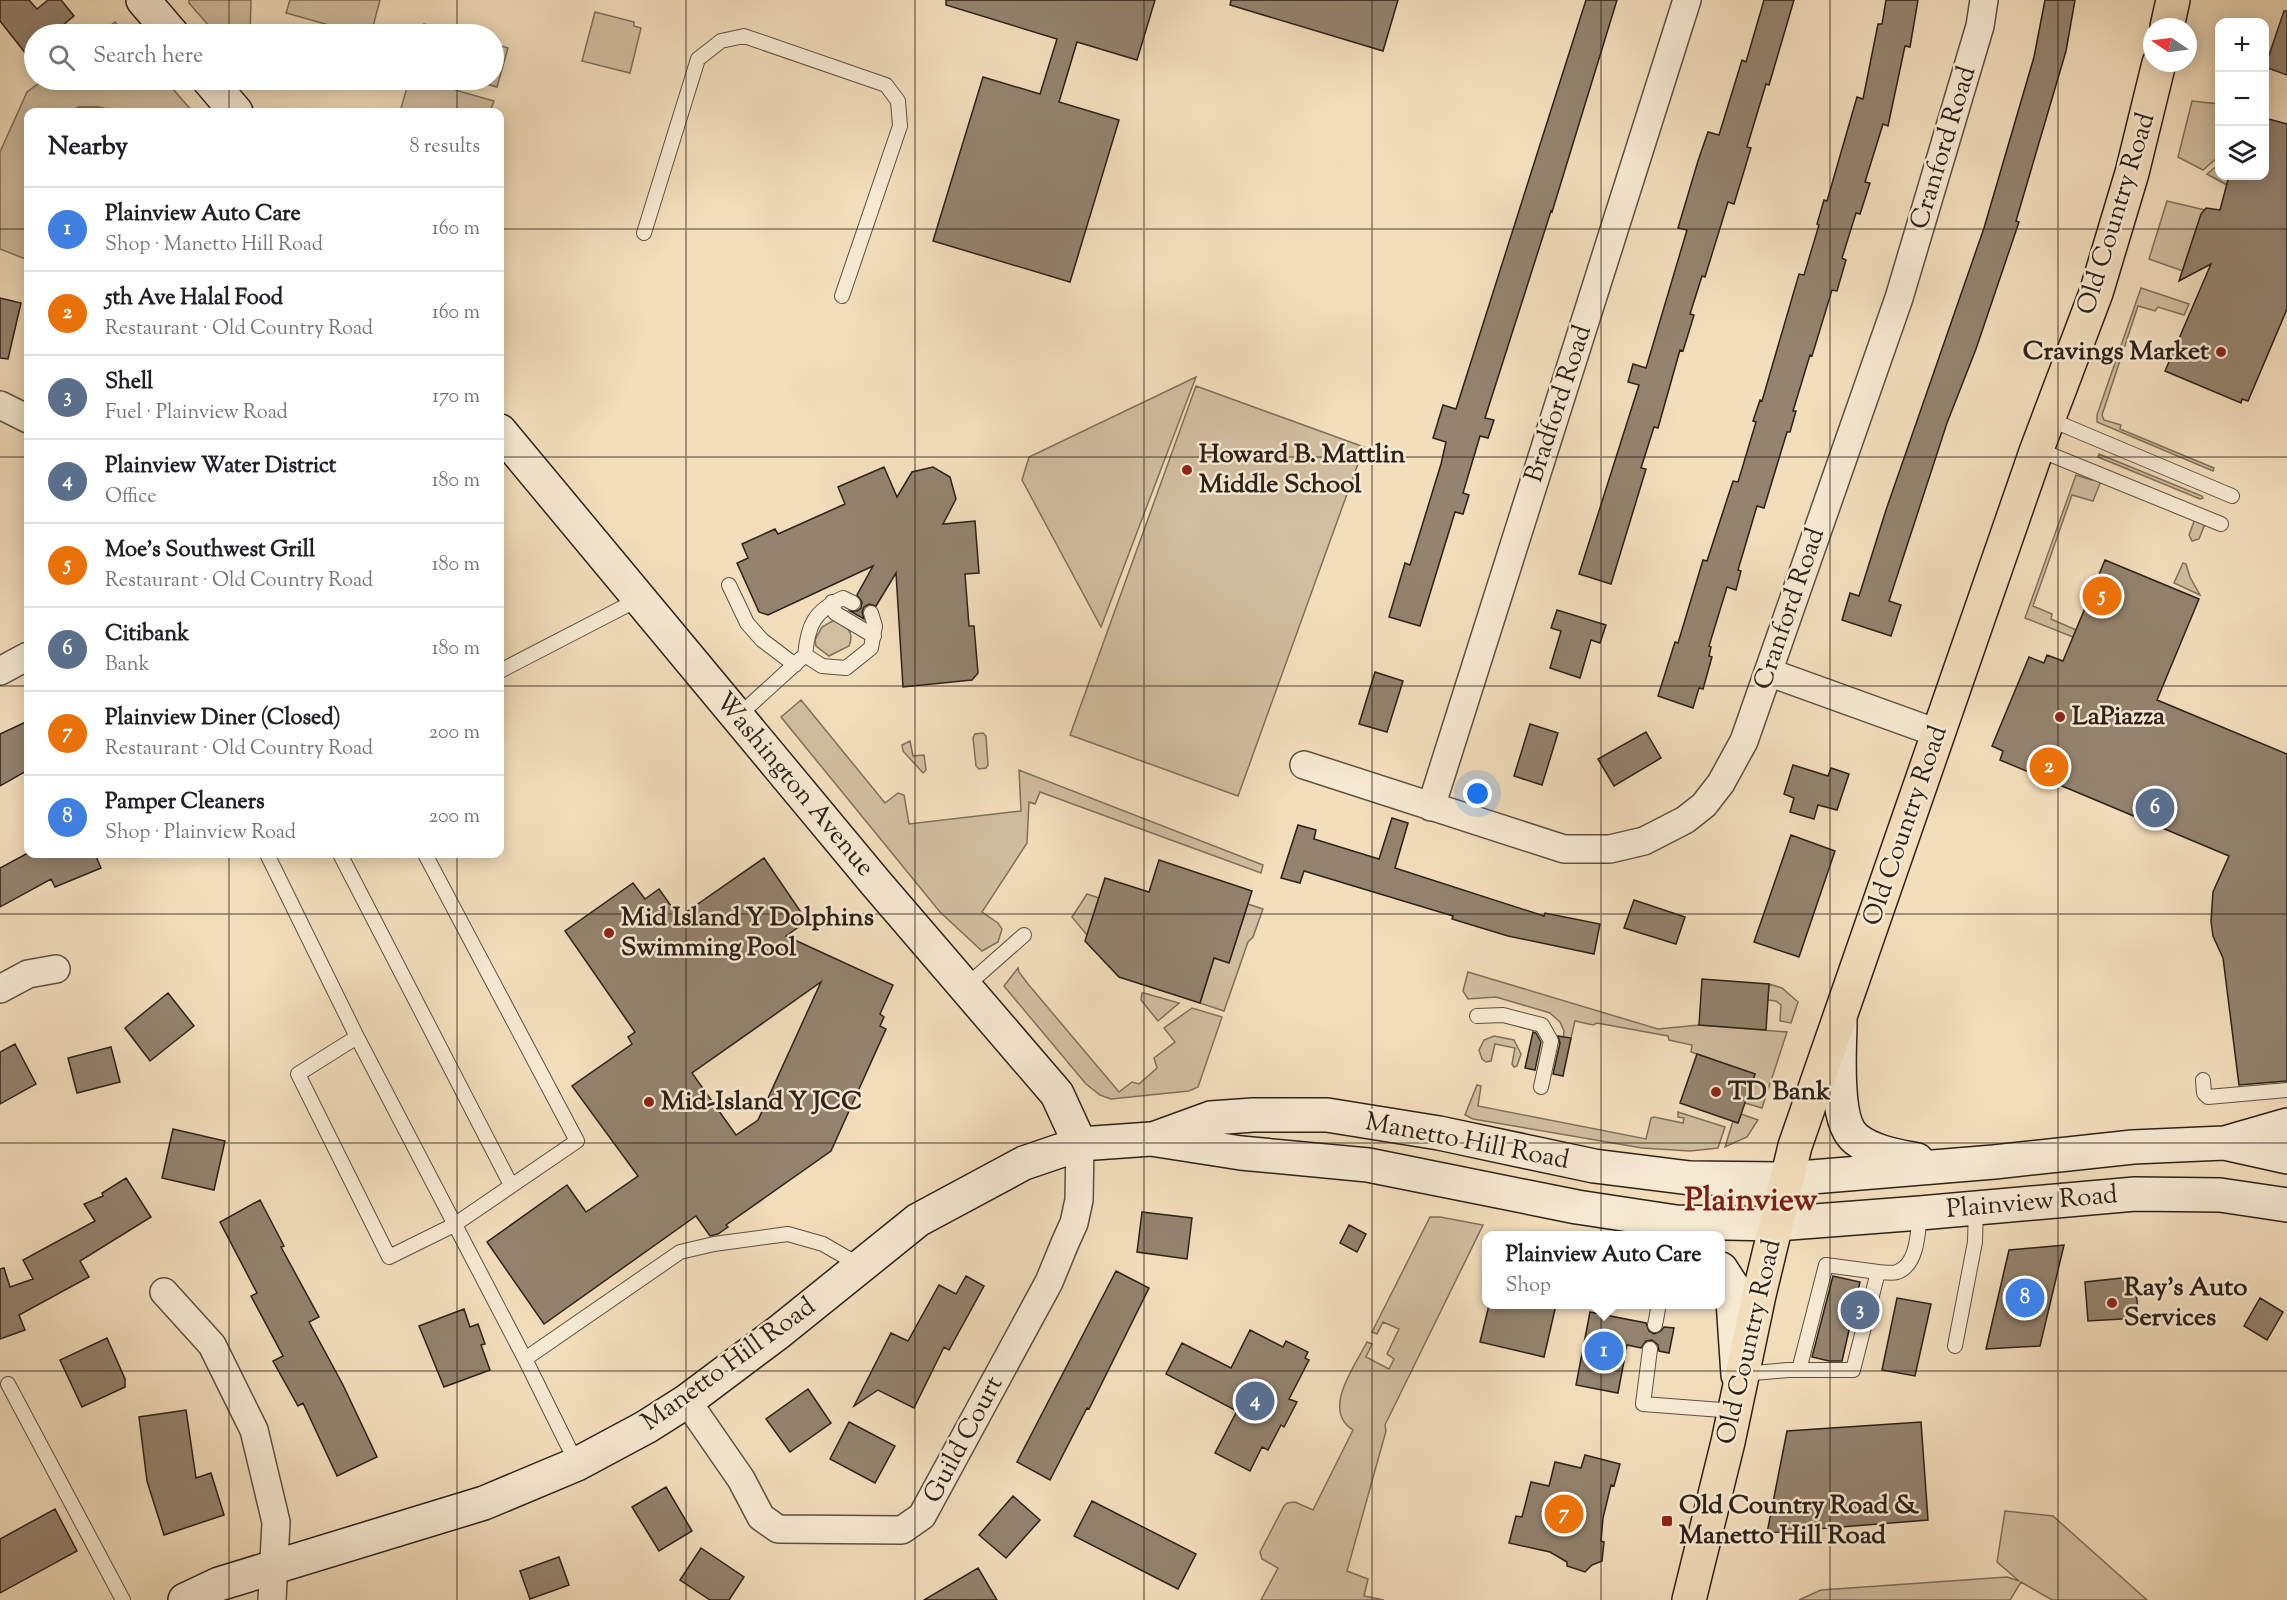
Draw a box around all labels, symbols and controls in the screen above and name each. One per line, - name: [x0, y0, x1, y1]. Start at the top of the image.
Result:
- north arrow: [2143, 18, 2197, 72]
- map controls: [2215, 18, 2269, 180]
- button: +: [2215, 18, 2269, 72]
- search box: [24, 24, 504, 90]
- icon: search: [45, 41, 78, 74]
- text: Search here: [93, 41, 203, 73]
- street label: Cranford Road: [1902, 62, 1986, 234]
- button: −: [2215, 72, 2269, 126]
- street label: Old Country Road: [2069, 108, 2165, 320]
- button: layers: [2215, 126, 2269, 180]
- text: Nearby: [48, 129, 128, 166]
- text: 8 results: [409, 133, 480, 162]
- text: Plainview Auto Care: [105, 199, 301, 231]
- text: 1: [64, 215, 71, 244]
- text: 160 m: [432, 215, 480, 244]
- text: Shop · Manetto Hill Road: [105, 231, 323, 260]
- text: 5th Ave Halal Food: [105, 283, 283, 315]
- text: 2: [63, 299, 72, 328]
- text: 160 m: [432, 299, 480, 328]
- text: Restaurant · Old Country Road: [105, 315, 373, 344]
- street label: Bradford Road: [1516, 320, 1602, 487]
- place label: Cravings Market: [2023, 334, 2209, 371]
- marker: Cravings Market: [2214, 345, 2228, 359]
- text: Shell: [105, 367, 153, 399]
- text: 3: [63, 383, 72, 412]
- text: 170 m: [432, 383, 480, 412]
- text: Fuel · Plainview Road: [105, 399, 288, 428]
- place label: Howard B. Mattlin Middle School: [1199, 437, 1406, 504]
- text: Plainview Water District: [105, 451, 336, 483]
- marker: Howard B. Mattlin Middle School: [1180, 463, 1194, 477]
- text: 4: [62, 467, 73, 496]
- text: 180 m: [432, 467, 480, 496]
- text: Office: [105, 483, 157, 512]
- street label: Cranford Road: [1745, 523, 1835, 695]
- text: Moe's Southwest Grill: [105, 535, 315, 567]
- text: 5: [64, 551, 71, 580]
- text: 180 m: [432, 551, 480, 580]
- text: Restaurant · Old Country Road: [105, 567, 373, 596]
- pin: 5: [2082, 574, 2122, 618]
- text: Citibank: [105, 619, 189, 651]
- text: 6: [63, 635, 72, 664]
- text: 180 m: [432, 635, 480, 664]
- text: Bank: [105, 651, 150, 680]
- street label: Washington Avenue: [706, 685, 882, 885]
- place label: LaPiazza: [2072, 699, 2165, 736]
- text: Plainview Diner (Closed): [105, 703, 341, 735]
- marker: LaPiazza: [2053, 710, 2067, 724]
- text: 7: [62, 719, 73, 748]
- text: 200 m: [429, 719, 480, 748]
- street label: Old Country Road: [1854, 721, 1958, 931]
- text: Restaurant · Old Country Road: [105, 735, 373, 764]
- pin: 2: [2030, 744, 2068, 789]
- your location: [1463, 779, 1492, 808]
- pin: 6: [2136, 786, 2174, 830]
- text: Pamper Cleaners: [105, 787, 265, 819]
- text: 8: [63, 803, 73, 832]
- text: 200 m: [429, 803, 480, 832]
- text: Shop · Plainview Road: [105, 819, 296, 848]
- place label: Mid Island Y Dolphins Swimming Pool: [621, 900, 874, 967]
- marker: Mid Island Y Dolphins Swimming Pool: [602, 926, 616, 940]
- place label: TD Bank: [1728, 1074, 1831, 1111]
- place label: Mid-Island Y JCC: [661, 1084, 862, 1121]
- marker: TD Bank: [1709, 1085, 1723, 1099]
- marker: Mid-Island Y JCC: [642, 1095, 656, 1109]
- street label: Manetto Hill Road: [1362, 1104, 1572, 1180]
- street label: Plainview Road: [1945, 1177, 2120, 1229]
- district label: Plainview: [1685, 1179, 1817, 1225]
- popup: [1482, 1231, 1725, 1309]
- street label: Old Country Road: [1708, 1235, 1792, 1448]
- text: Plainview Auto Care: [1506, 1240, 1701, 1272]
- place label: Ray's Auto Services: [2124, 1270, 2247, 1337]
- text: Shop: [1506, 1272, 1551, 1301]
- pin: 8: [2006, 1276, 2044, 1320]
- pin: 3: [1840, 1288, 1880, 1332]
- street label: Manetto Hill Road: [634, 1289, 824, 1441]
- marker: Ray's Auto Services: [2105, 1296, 2119, 1310]
- pin: 1: [1584, 1328, 1624, 1374]
- street label: Guild Court: [915, 1370, 1013, 1510]
- pin: 4: [1236, 1378, 1274, 1424]
- place label: Old Country Road & Manetto Hill Road: [1679, 1488, 1919, 1555]
- pin: 7: [1544, 1492, 1584, 1537]
- marker: Old Country Road & Manetto Hill Road: [1660, 1514, 1674, 1528]

